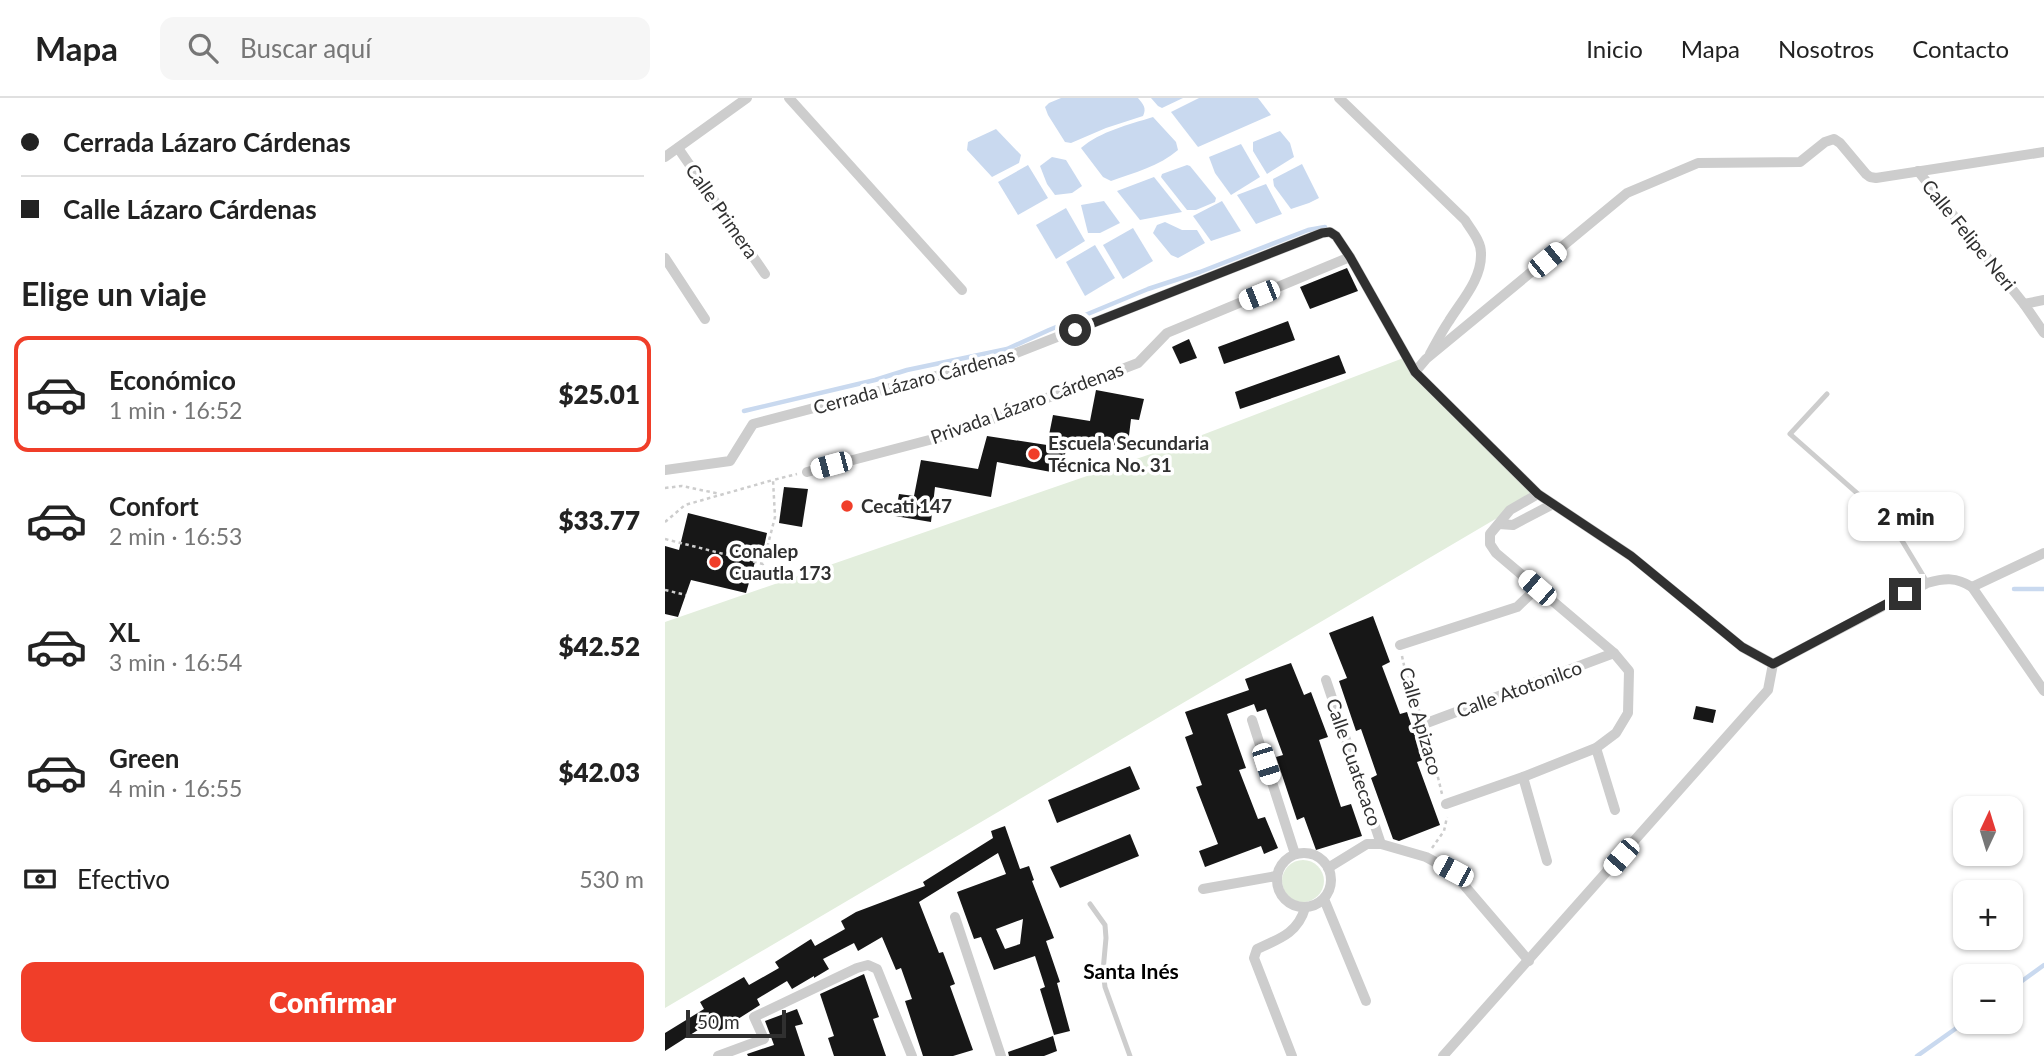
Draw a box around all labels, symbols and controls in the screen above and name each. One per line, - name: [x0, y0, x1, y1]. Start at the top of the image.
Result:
- search box: [160, 17, 650, 80]
- text: Mapa: [35, 28, 118, 68]
- icon: search: [184, 29, 222, 67]
- text: Buscar aquí: [240, 32, 371, 64]
- text: Inicio: [1586, 34, 1643, 63]
- text: Mapa: [1681, 34, 1740, 63]
- text: Nosotros: [1778, 34, 1874, 63]
- text: Contacto: [1912, 34, 2009, 63]
- text: Cerrada Lázaro Cárdenas: [63, 126, 351, 158]
- street label: Calle Primera: [681, 159, 764, 263]
- street label: Calle Felipe Neri: [1918, 174, 2021, 295]
- text: Calle Lázaro Cárdenas: [63, 193, 317, 225]
- car: [1525, 239, 1570, 281]
- text: Elige un viaje: [21, 274, 206, 313]
- car: [1236, 277, 1283, 313]
- route start: [1059, 314, 1091, 346]
- street label: Cerrada Lázaro Cárdenas: [811, 343, 1017, 418]
- street label: Privada Lázaro Cárdenas: [927, 357, 1126, 448]
- icon: car: [25, 363, 88, 426]
- text: Económico: [109, 364, 236, 396]
- text: $25.01: [558, 378, 640, 410]
- text: 1 min · 16:52: [109, 396, 242, 424]
- place label: Escuela Secundaria Técnica No. 31: [1048, 431, 1209, 476]
- marker: Escuela Secundaria Técnica No. 31: [1026, 446, 1042, 462]
- car: [808, 449, 855, 481]
- icon: car: [25, 489, 88, 552]
- text: Confort: [109, 490, 199, 522]
- callout: 2 min: [1847, 492, 1963, 542]
- place label: Cecati 147: [861, 494, 952, 517]
- marker: Cecati 147: [839, 498, 855, 514]
- text: 2 min: [1877, 502, 1935, 530]
- text: $33.77: [558, 504, 640, 536]
- text: 2 min · 16:53: [109, 522, 242, 550]
- place label: Conalep Cuautla 173: [729, 539, 832, 584]
- marker: Conalep Cuautla 173: [707, 554, 723, 570]
- car: [1515, 566, 1560, 610]
- route end: [1889, 578, 1921, 610]
- icon: car: [25, 615, 88, 678]
- text: XL: [109, 616, 140, 648]
- text: $42.52: [558, 630, 640, 662]
- text: 3 min · 16:54: [109, 648, 242, 676]
- street label: Calle Atotonilco: [1453, 655, 1585, 722]
- street label: Calle Apizaco: [1395, 664, 1448, 777]
- street label: Calle Cuatecaco: [1322, 695, 1387, 829]
- icon: car: [25, 741, 88, 804]
- car: [1250, 741, 1283, 787]
- text: Green: [109, 742, 179, 774]
- text: $42.03: [558, 756, 640, 788]
- text: 4 min · 16:55: [109, 774, 242, 802]
- north arrow: [1953, 796, 2023, 866]
- map controls: [1953, 796, 2023, 1034]
- car: [1600, 834, 1643, 880]
- car: [1430, 852, 1477, 890]
- icon: cash: [21, 860, 59, 898]
- text: Efectivo: [77, 863, 170, 895]
- text: 530 m: [579, 865, 644, 893]
- button: +: [1953, 880, 2023, 950]
- district label: Santa Inés: [1083, 958, 1179, 983]
- button: Confirmar: [21, 962, 644, 1042]
- button: −: [1953, 964, 2023, 1034]
- scale bar: [686, 1007, 786, 1039]
- text: 50 m: [697, 1010, 740, 1033]

